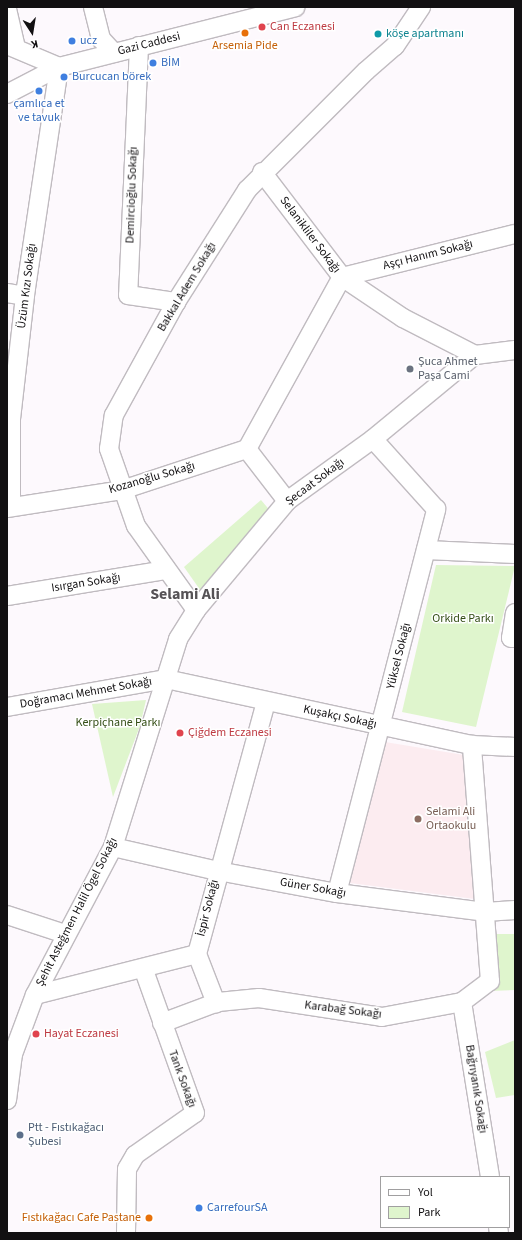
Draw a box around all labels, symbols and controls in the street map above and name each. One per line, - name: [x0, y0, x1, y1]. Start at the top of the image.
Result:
- north arrow: [12, 12, 52, 52]
- place label: Can Eczanesi: [270, 20, 335, 34]
- marker: Can Eczanesi: [257, 22, 267, 32]
- place label: köşe apartmanı: [386, 27, 464, 41]
- marker: Arsemia Pide: [240, 28, 250, 38]
- street label: Gazi Caddesi: [116, 29, 182, 59]
- marker: köşe apartmanı: [373, 29, 383, 39]
- place label: ucz: [80, 34, 97, 48]
- text: K: [30, 36, 39, 52]
- marker: ucz: [67, 36, 77, 46]
- place label: Arsemia Pide: [212, 39, 278, 53]
- place label: BİM: [161, 56, 180, 70]
- marker: BİM: [148, 58, 158, 68]
- place label: Burcucan börek: [72, 70, 151, 84]
- marker: Burcucan börek: [59, 72, 69, 82]
- marker: çamlıca et ve tavuk: [34, 86, 44, 96]
- place label: çamlıca et ve tavuk: [13, 97, 65, 125]
- street label: Demircioğlu Sokağı: [123, 146, 141, 244]
- street label: Selanikliler Sokağı: [276, 194, 344, 276]
- street label: Aşçı Hanım Sokağı: [382, 237, 474, 273]
- street label: Bakkal Adem Sokağı: [155, 240, 219, 334]
- street label: Üzüm Kızı Sokağı: [15, 243, 39, 329]
- place label: Şuca Ahmet Paşa Cami: [418, 355, 478, 383]
- marker: Şuca Ahmet Paşa Cami: [405, 364, 415, 374]
- street label: Şecaat Sokağı: [283, 455, 347, 509]
- street label: Kozanoğlu Sokağı: [107, 459, 197, 497]
- street label: Isırgan Sokağı: [50, 570, 122, 596]
- district label: Selami Ali: [150, 584, 220, 604]
- park label: Orkide Parkı: [432, 612, 494, 626]
- street label: Yüksel Sokağı: [384, 621, 414, 691]
- street label: Doğramacı Mehmet Sokağı: [19, 674, 153, 712]
- street label: Kuşakçı Sokağı: [302, 702, 378, 732]
- park label: Kerpiçhane Parkı: [76, 716, 160, 730]
- place label: Çiğdem Eczanesi: [188, 726, 272, 740]
- marker: Çiğdem Eczanesi: [175, 728, 185, 738]
- place label: Selami Ali Ortaokulu: [426, 805, 476, 833]
- marker: Selami Ali Ortaokulu: [413, 814, 423, 824]
- street label: Şehit Asteğmen Halil Ögel Sokağı: [33, 835, 121, 989]
- street label: Güner Sokağı: [279, 875, 347, 901]
- street label: İspir Sokağı: [194, 878, 222, 938]
- street label: Karabağ Sokağı: [304, 998, 382, 1022]
- place label: Hayat Eczanesi: [44, 1027, 119, 1041]
- marker: Hayat Eczanesi: [31, 1029, 41, 1039]
- street label: Bağrıyanık Sokağı: [462, 1044, 490, 1134]
- street label: Tank Sokağı: [165, 1048, 199, 1110]
- place label: Ptt - Fıstıkağacı Şubesi: [28, 1121, 104, 1149]
- marker: Ptt - Fıstıkağacı Şubesi: [15, 1130, 25, 1140]
- legend: [380, 1176, 510, 1228]
- text: Yol: [418, 1184, 433, 1201]
- place label: CarrefourSA: [207, 1201, 268, 1215]
- marker: CarrefourSA: [194, 1203, 204, 1213]
- text: Park: [418, 1204, 440, 1221]
- place label: Fıstıkağacı Cafe Pastane: [22, 1211, 141, 1225]
- marker: Fıstıkağacı Cafe Pastane: [144, 1213, 154, 1223]

